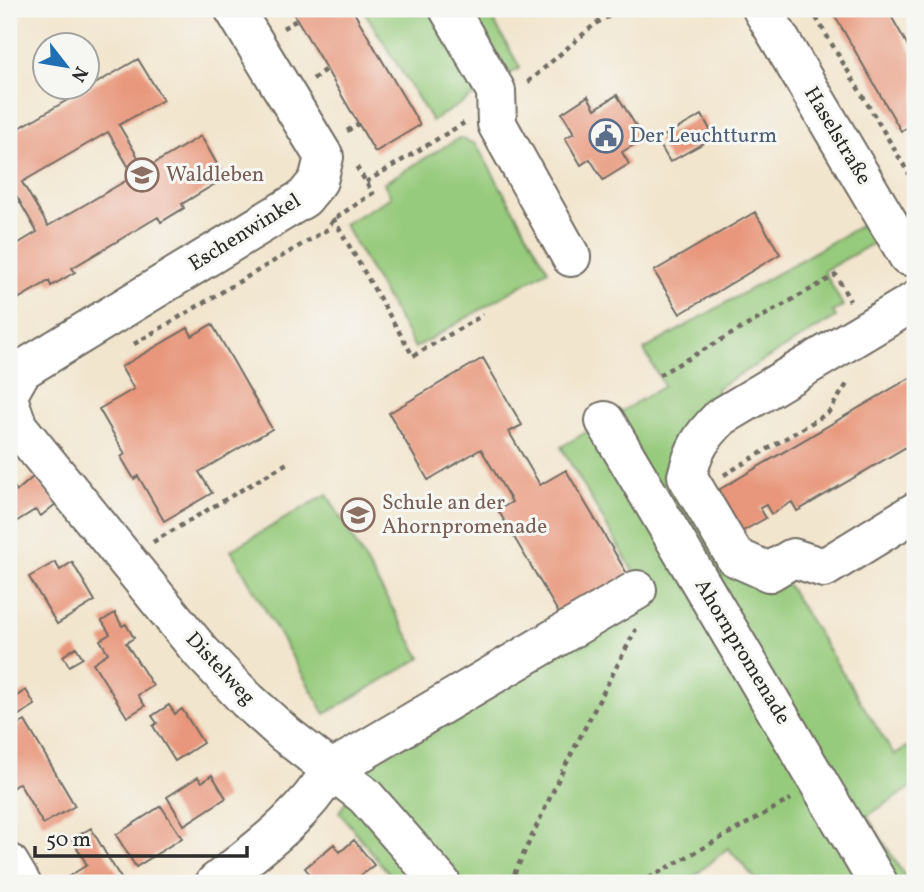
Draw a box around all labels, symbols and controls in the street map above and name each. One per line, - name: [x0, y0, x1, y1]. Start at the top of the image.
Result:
- north arrow: [32, 32, 102, 102]
- text: N: [64, 61, 94, 87]
- street label: Haselstraße: [796, 82, 878, 190]
- public building icon: Der Leuchtturm: [587, 117, 625, 155]
- place label: Der Leuchtturm: [630, 122, 777, 151]
- school or university icon: Waldleben: [123, 156, 161, 194]
- place label: Waldleben: [166, 161, 264, 190]
- street label: Eschenwinkel: [183, 187, 307, 279]
- place label: Schule an der Ahornpromenade: [382, 489, 547, 542]
- school or university icon: Schule an der Ahornpromenade: [339, 496, 377, 534]
- street label: Ahornpromenade: [687, 574, 797, 730]
- street label: Distelweg: [178, 626, 262, 712]
- scale bar: [35, 815, 247, 859]
- text: 50 m: [46, 826, 91, 855]

